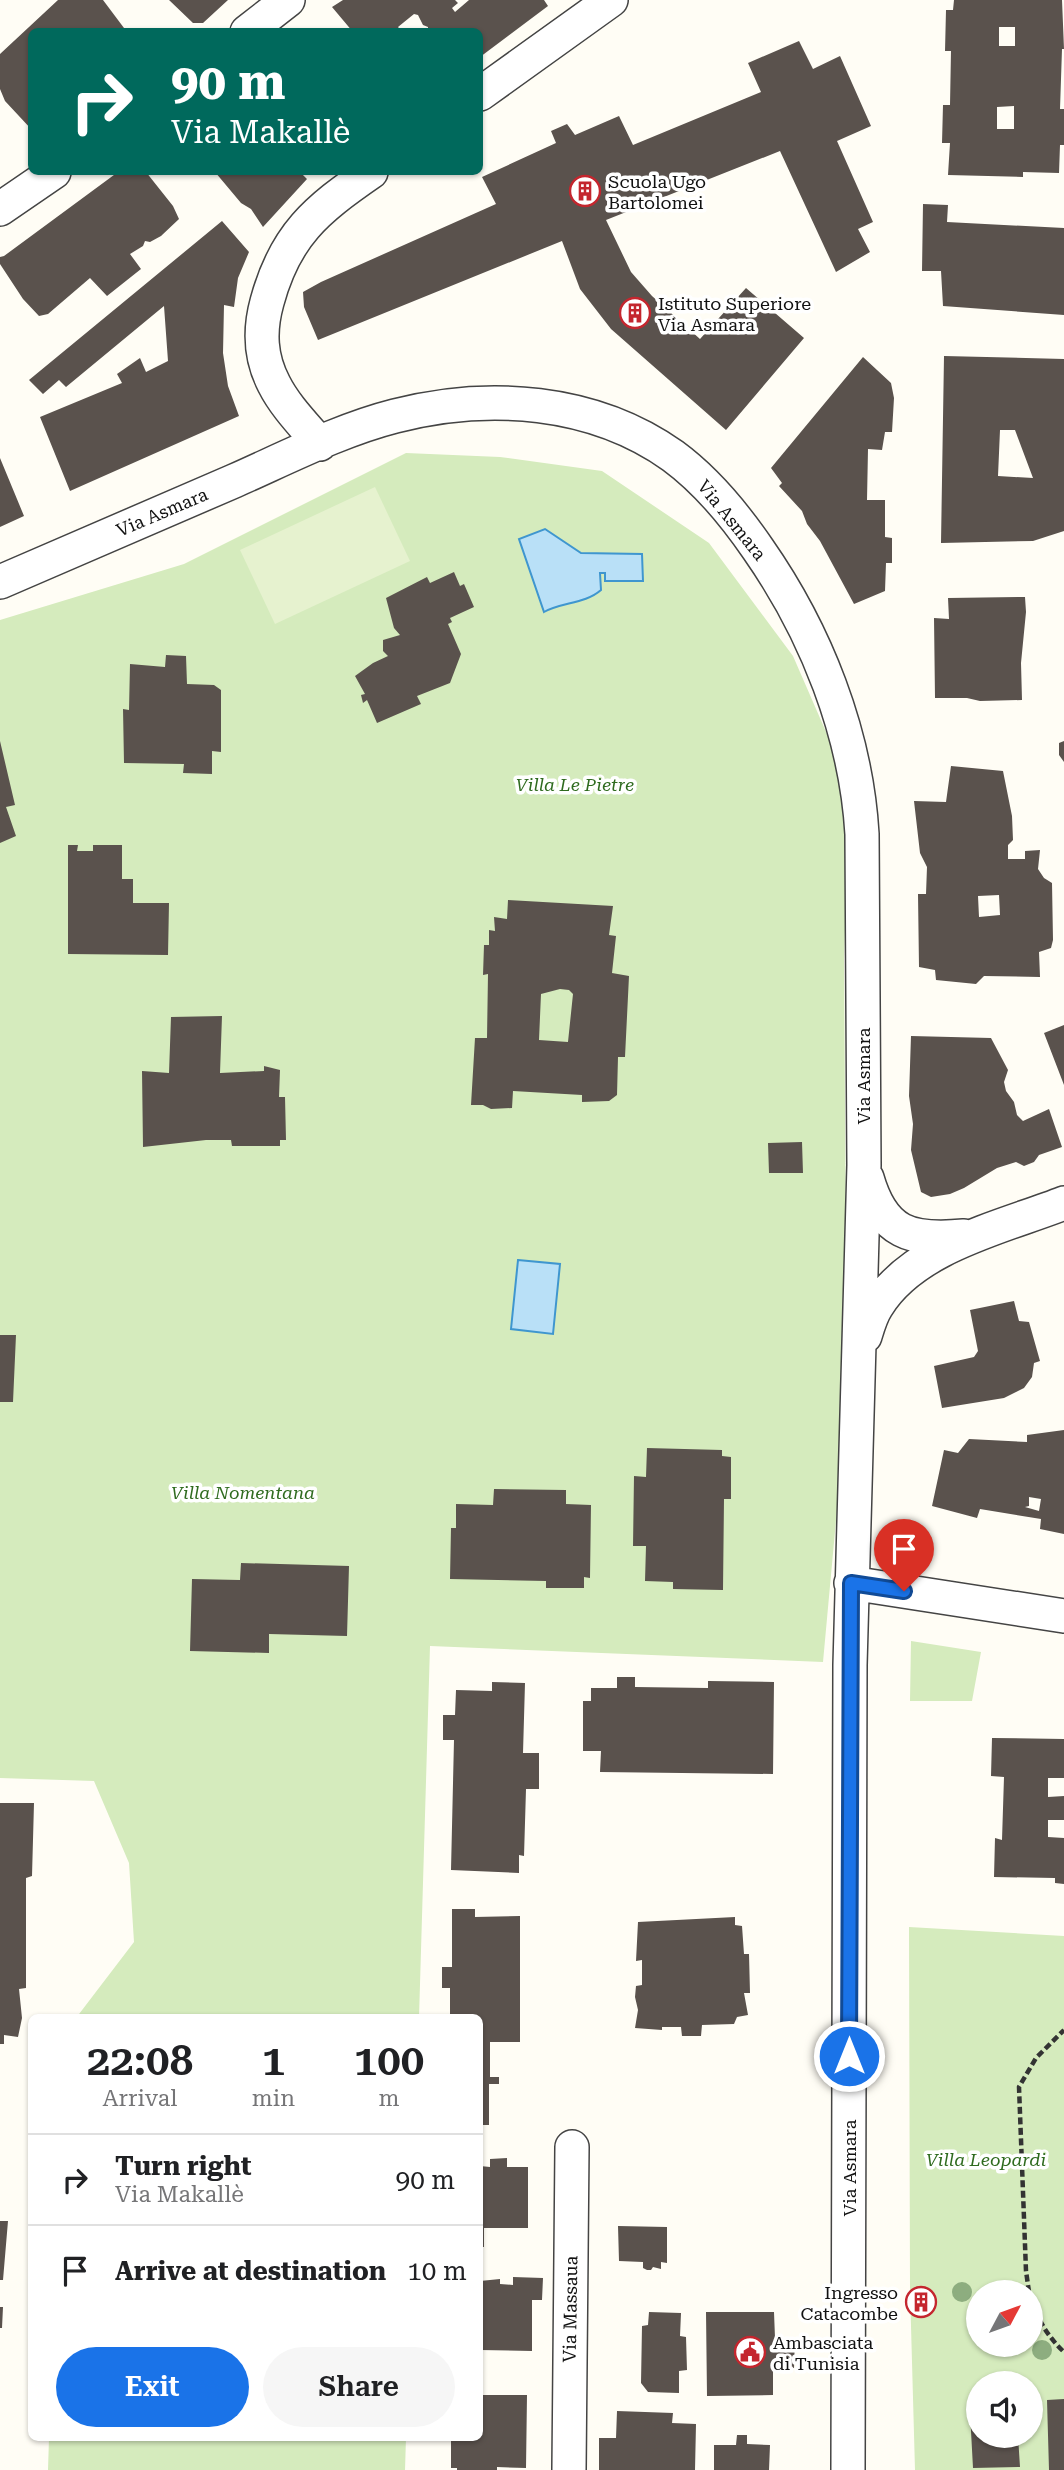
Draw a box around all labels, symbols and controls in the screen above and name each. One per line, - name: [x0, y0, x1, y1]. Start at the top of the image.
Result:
- text: 90 m: [171, 54, 286, 111]
- icon: right: [56, 56, 147, 147]
- text: Via Makallè: [171, 113, 350, 151]
- place label: Scuola Ugo Bartolomei: [608, 171, 706, 213]
- building icon: Scuola Ugo Bartolomei: [568, 174, 602, 208]
- place label: Istituto Superiore Via Asmara: [658, 293, 811, 335]
- building icon: Istituto Superiore Via Asmara: [618, 296, 652, 330]
- street label: Via Asmara: [693, 476, 771, 565]
- street label: Via Asmara: [113, 483, 211, 541]
- park label: Villa Le Pietre: [516, 774, 634, 795]
- street label: Via Asmara: [853, 1027, 874, 1125]
- park label: Villa Nomentana: [171, 1482, 315, 1503]
- pin: [874, 1519, 934, 1591]
- icon: arrive: [885, 1530, 923, 1568]
- position arrow: [812, 2019, 886, 2093]
- text: 22:08: [87, 2036, 193, 2085]
- text: 1: [262, 2036, 285, 2085]
- text: 100: [354, 2036, 424, 2085]
- text: Arrival: [103, 2085, 177, 2112]
- text: min: [252, 2085, 295, 2112]
- text: m: [378, 2085, 399, 2112]
- street label: Via Asmara: [839, 2119, 860, 2217]
- park label: Villa Leopardi: [926, 2149, 1046, 2170]
- text: Turn right: [115, 2151, 251, 2181]
- icon: right: [56, 2161, 94, 2199]
- text: 90 m: [396, 2165, 455, 2195]
- text: Via Makallè: [115, 2181, 244, 2208]
- icon: arrive: [56, 2252, 94, 2290]
- street label: Via Massaua: [559, 2255, 581, 2363]
- text: Arrive at destination: [115, 2256, 386, 2286]
- text: 10 m: [407, 2256, 467, 2286]
- north arrow: [966, 2280, 1043, 2357]
- map controls: [966, 2280, 1043, 2448]
- place label: Ingresso Catacombe: [801, 2282, 898, 2324]
- building icon: Ingresso Catacombe: [904, 2285, 938, 2319]
- place label: Ambasciata di Tunisia: [773, 2332, 873, 2374]
- public building icon: Ambasciata di Tunisia: [733, 2335, 767, 2369]
- button: Exit: [56, 2347, 249, 2427]
- button: Share: [263, 2347, 455, 2427]
- button: sound: [966, 2371, 1043, 2448]

